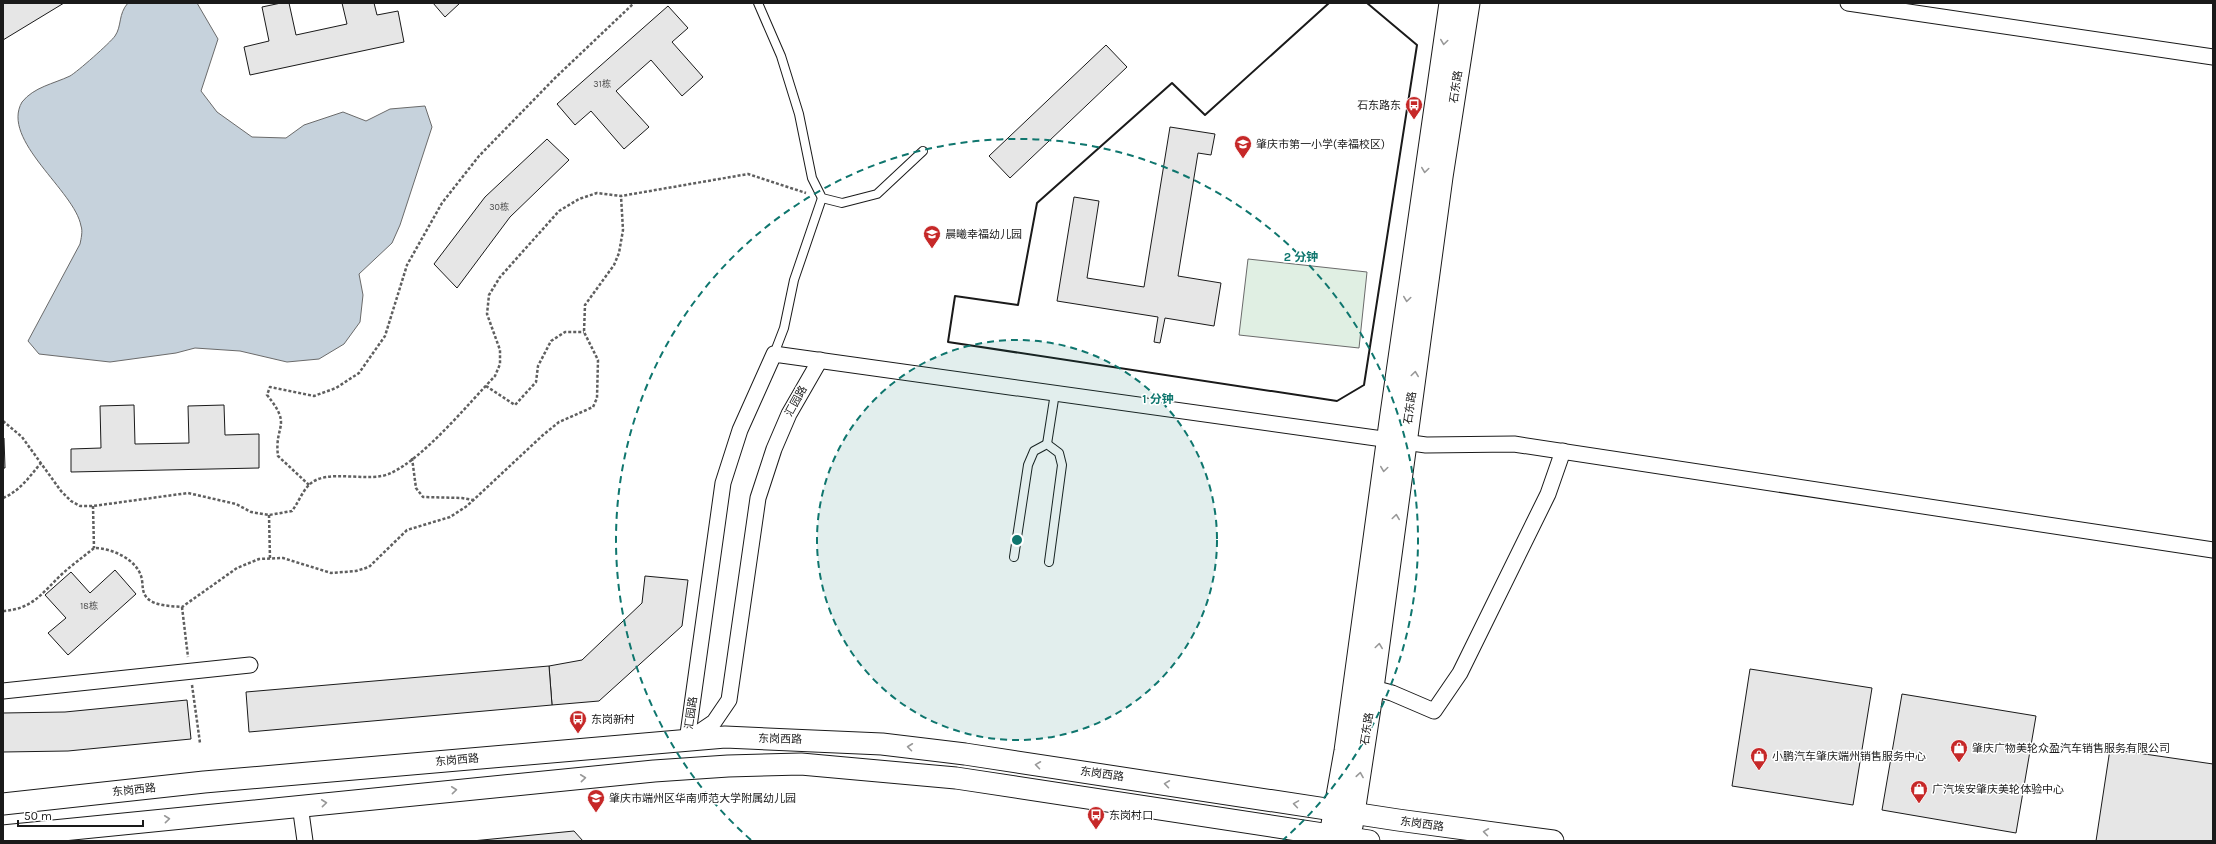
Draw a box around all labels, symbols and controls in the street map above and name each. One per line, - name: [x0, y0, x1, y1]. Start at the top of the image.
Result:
- one-way arrow: [1440, 39, 1449, 45]
- street label: 石东路: [1447, 70, 1465, 104]
- house number: 31栋: [593, 78, 611, 89]
- bus stop icon: 石东路东: [1404, 95, 1424, 120]
- place label: 石东路东: [1357, 99, 1401, 112]
- school or university icon: 肇庆市第一小学(幸福校区): [1233, 134, 1253, 159]
- place label: 肇庆市第一小学(幸福校区): [1256, 138, 1385, 151]
- one-way arrow: [1421, 167, 1430, 173]
- house number: 30栋: [489, 201, 509, 212]
- school or university icon: 晨曦幸福幼儿园: [922, 224, 942, 249]
- place label: 晨曦幸福幼儿园: [945, 228, 1022, 241]
- text: 2 分钟: [1284, 250, 1318, 264]
- one-way arrow: [1403, 296, 1412, 302]
- one-way arrow: [1410, 371, 1419, 378]
- street label: 汇园路: [782, 383, 810, 419]
- street label: 石东路: [1401, 391, 1419, 425]
- text: 1 分钟: [1142, 392, 1174, 406]
- one-way arrow: [1379, 466, 1388, 472]
- one-way arrow: [1391, 514, 1400, 520]
- centre of rings: [1010, 533, 1024, 547]
- house number: 18栋: [80, 600, 98, 611]
- one-way arrow: [1374, 643, 1383, 649]
- street label: 汇园路: [682, 696, 700, 730]
- bus stop icon: 东岗新村: [568, 709, 588, 734]
- street label: 石东路: [1358, 712, 1376, 746]
- place label: 东岗新村: [591, 713, 635, 726]
- street label: 东岗西路: [758, 732, 802, 746]
- shop icon: 肇庆广物美轮众盈汽车销售服务有限公司: [1949, 738, 1969, 763]
- place label: 肇庆广物美轮众盈汽车销售服务有限公司: [1972, 742, 2170, 755]
- one-way arrow: [907, 743, 913, 752]
- shop icon: 小鹏汽车肇庆端州销售服务中心: [1749, 746, 1769, 771]
- place label: 小鹏汽车肇庆端州销售服务中心: [1772, 750, 1926, 763]
- street label: 东岗西路: [435, 752, 479, 768]
- one-way arrow: [1035, 761, 1042, 770]
- street label: 东岗西路: [1079, 765, 1125, 783]
- one-way arrow: [1355, 772, 1363, 778]
- one-way arrow: [580, 773, 586, 782]
- shop icon: 广汽埃安肇庆美轮体验中心: [1909, 779, 1929, 804]
- one-way arrow: [1164, 780, 1170, 789]
- street label: 东岗西路: [111, 781, 157, 799]
- place label: 广汽埃安肇庆美轮体验中心: [1932, 783, 2064, 796]
- one-way arrow: [451, 786, 457, 795]
- school or university icon: 肇庆市端州区华南师范大学附属幼儿园: [586, 788, 606, 813]
- place label: 肇庆市端州区华南师范大学附属幼儿园: [609, 792, 796, 805]
- one-way arrow: [321, 798, 327, 807]
- one-way arrow: [1292, 800, 1299, 808]
- scale bar: [18, 802, 143, 828]
- bus stop icon: 东岗村口: [1086, 805, 1106, 830]
- text: 50 m: [24, 809, 52, 823]
- place label: 东岗村口: [1109, 809, 1153, 822]
- one-way arrow: [164, 814, 170, 823]
- street label: 东岗西路: [1399, 815, 1445, 833]
- one-way arrow: [1483, 828, 1489, 837]

